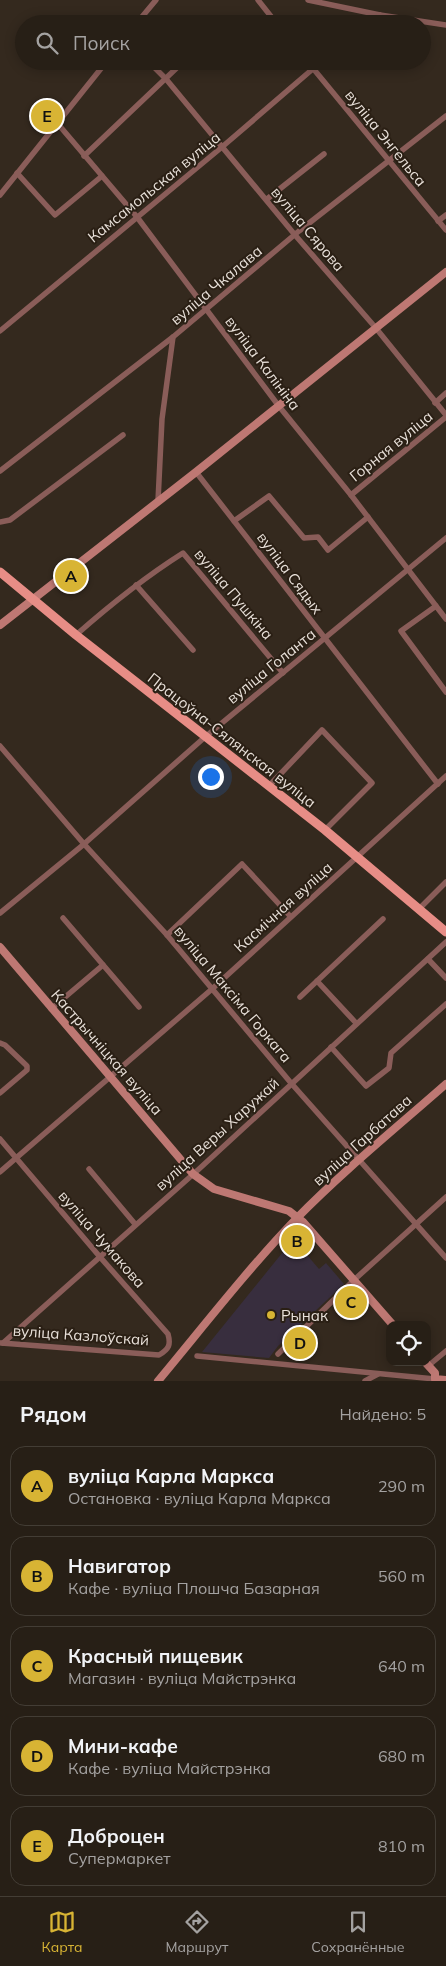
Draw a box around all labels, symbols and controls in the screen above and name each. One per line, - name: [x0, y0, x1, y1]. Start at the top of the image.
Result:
- search box: [15, 15, 431, 70]
- icon: search: [33, 29, 61, 57]
- text: Поиск: [73, 31, 130, 55]
- street label: вуліца Энгельса: [341, 86, 431, 190]
- pin: E: [31, 97, 63, 135]
- street label: Камсамольская вуліца: [84, 128, 224, 246]
- street label: вуліца Сярова: [267, 183, 349, 275]
- street label: вуліца Чкалава: [166, 241, 266, 329]
- street label: вуліца Калініна: [221, 312, 305, 414]
- street label: Горная вуліца: [346, 407, 436, 485]
- street label: вуліца Сядых: [253, 528, 327, 618]
- street label: вуліца Пушкіна: [191, 545, 277, 643]
- pin: A: [55, 557, 87, 595]
- street label: вуліца Голанта: [223, 624, 319, 708]
- street label: Працоўна-Сялянская вуліца: [144, 668, 320, 812]
- your location: [198, 764, 224, 790]
- street label: Касмічная вуліца: [230, 858, 336, 956]
- street label: вуліца Максіма Горкага: [170, 922, 296, 1066]
- street label: Кастрычніцкая вуліца: [47, 985, 167, 1119]
- street label: вуліца Веры Харужай: [151, 1073, 283, 1195]
- street label: вуліца Гарбатава: [309, 1091, 415, 1189]
- street label: вуліца Чумакова: [55, 1186, 149, 1292]
- pin: B: [281, 1222, 313, 1260]
- pin: C: [335, 1283, 367, 1321]
- place label: Рынак: [281, 1306, 329, 1325]
- marker: Рынак: [265, 1309, 277, 1321]
- street label: вуліца Казлоўскай: [12, 1321, 150, 1349]
- map controls: [386, 1321, 431, 1366]
- button: locate: [386, 1321, 431, 1366]
- pin: D: [284, 1324, 316, 1362]
- text: Рядом: [20, 1401, 87, 1427]
- text: Найдено: 5: [340, 1404, 426, 1424]
- text: вуліца Карла Маркса: [68, 1464, 274, 1488]
- text: A: [31, 1476, 43, 1496]
- text: 290 m: [378, 1476, 425, 1496]
- text: Остановка · вуліца Карла Маркса: [68, 1488, 331, 1508]
- text: Навигатор: [68, 1554, 171, 1578]
- text: B: [31, 1566, 43, 1586]
- text: 560 m: [378, 1566, 425, 1586]
- text: Кафе · вуліца Плошча Базарная: [68, 1578, 320, 1598]
- text: Красный пищевик: [68, 1644, 243, 1668]
- text: C: [32, 1656, 42, 1676]
- text: 640 m: [378, 1656, 425, 1676]
- text: Магазин · вуліца Майстрэнка: [68, 1668, 296, 1688]
- text: Мини-кафе: [68, 1734, 178, 1758]
- text: D: [31, 1746, 43, 1766]
- text: 680 m: [378, 1746, 425, 1766]
- text: Кафе · вуліца Майстрэнка: [68, 1758, 271, 1778]
- text: Доброцен: [68, 1824, 165, 1848]
- text: E: [32, 1836, 42, 1856]
- text: 810 m: [378, 1836, 425, 1856]
- text: Супермаркет: [68, 1848, 171, 1868]
- tab: Карта: [41, 1908, 83, 1956]
- tab: Маршрут: [166, 1908, 228, 1956]
- tab: Сохранённые: [311, 1908, 405, 1956]

